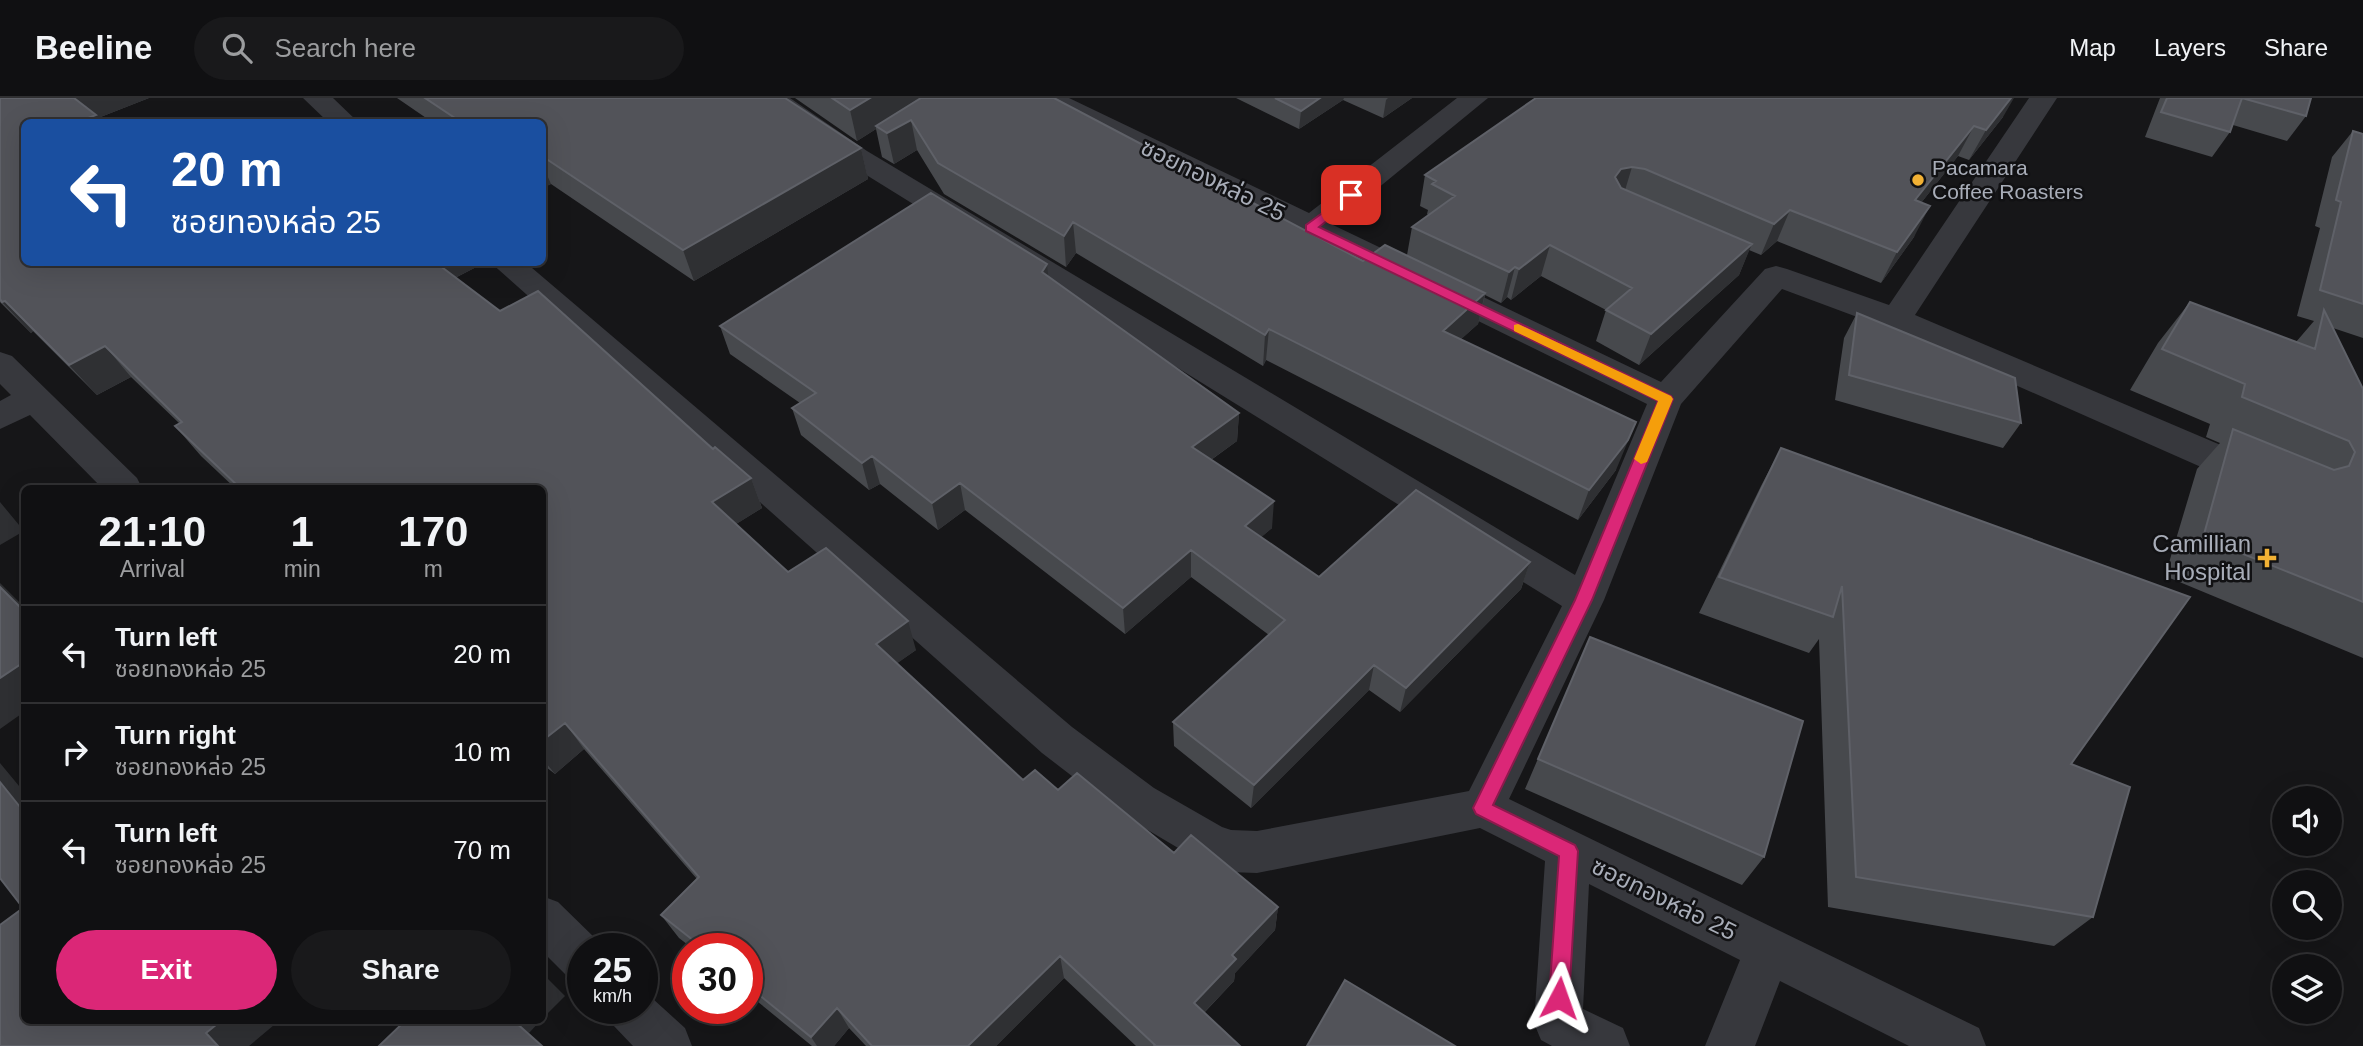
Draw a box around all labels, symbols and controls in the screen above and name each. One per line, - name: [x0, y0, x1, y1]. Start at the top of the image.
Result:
- search box: [194, 17, 684, 80]
- text: Beeline: [35, 29, 152, 66]
- icon: search: [218, 29, 256, 67]
- text: Search here: [274, 33, 416, 63]
- text: Map: [2069, 34, 2116, 61]
- text: Layers: [2154, 34, 2226, 61]
- text: Share: [2264, 34, 2328, 61]
- street label: ซอยทองหล่อ 25: [1136, 133, 1290, 226]
- text: 20 m: [171, 142, 283, 196]
- icon: left: [56, 147, 147, 238]
- place label: Pacamara Coffee Roasters: [1932, 156, 2083, 203]
- pin: [1321, 165, 1381, 225]
- marker: Pacamara Coffee Roasters: [1910, 172, 1926, 188]
- icon: arrive: [1332, 176, 1370, 214]
- text: ซอยทองหล่อ 25: [171, 204, 381, 240]
- text: 21:10: [99, 508, 206, 555]
- text: 1: [290, 508, 314, 555]
- text: 170: [398, 508, 468, 555]
- place label: Camillian Hospital: [2152, 530, 2251, 585]
- marker: Camillian Hospital: [2257, 548, 2277, 568]
- text: Arrival: [120, 556, 185, 582]
- text: min: [284, 556, 321, 582]
- text: m: [424, 556, 443, 582]
- text: Turn left: [115, 622, 217, 652]
- icon: left: [56, 635, 94, 673]
- text: 20 m: [453, 639, 511, 669]
- text: ซอยทองหล่อ 25: [115, 656, 266, 682]
- text: Turn right: [115, 720, 236, 750]
- icon: right: [56, 733, 94, 771]
- text: 10 m: [453, 737, 511, 767]
- text: ซอยทองหล่อ 25: [115, 754, 266, 780]
- map controls: [2272, 786, 2342, 1024]
- button: sound: [2272, 786, 2342, 856]
- text: Turn left: [115, 818, 217, 848]
- icon: left: [56, 831, 94, 869]
- text: 70 m: [453, 835, 511, 865]
- text: ซอยทองหล่อ 25: [115, 852, 266, 878]
- street label: ซอยทองหล่อ 25: [1587, 852, 1741, 945]
- button: search: [2272, 870, 2342, 940]
- button: Exit: [56, 930, 277, 1010]
- button: Share: [291, 930, 511, 1010]
- speed limit sign: 30: [672, 933, 763, 1024]
- text: 25: [593, 950, 632, 989]
- button: layers: [2272, 954, 2342, 1024]
- position arrow: [1522, 961, 1596, 1035]
- text: km/h: [593, 986, 632, 1006]

